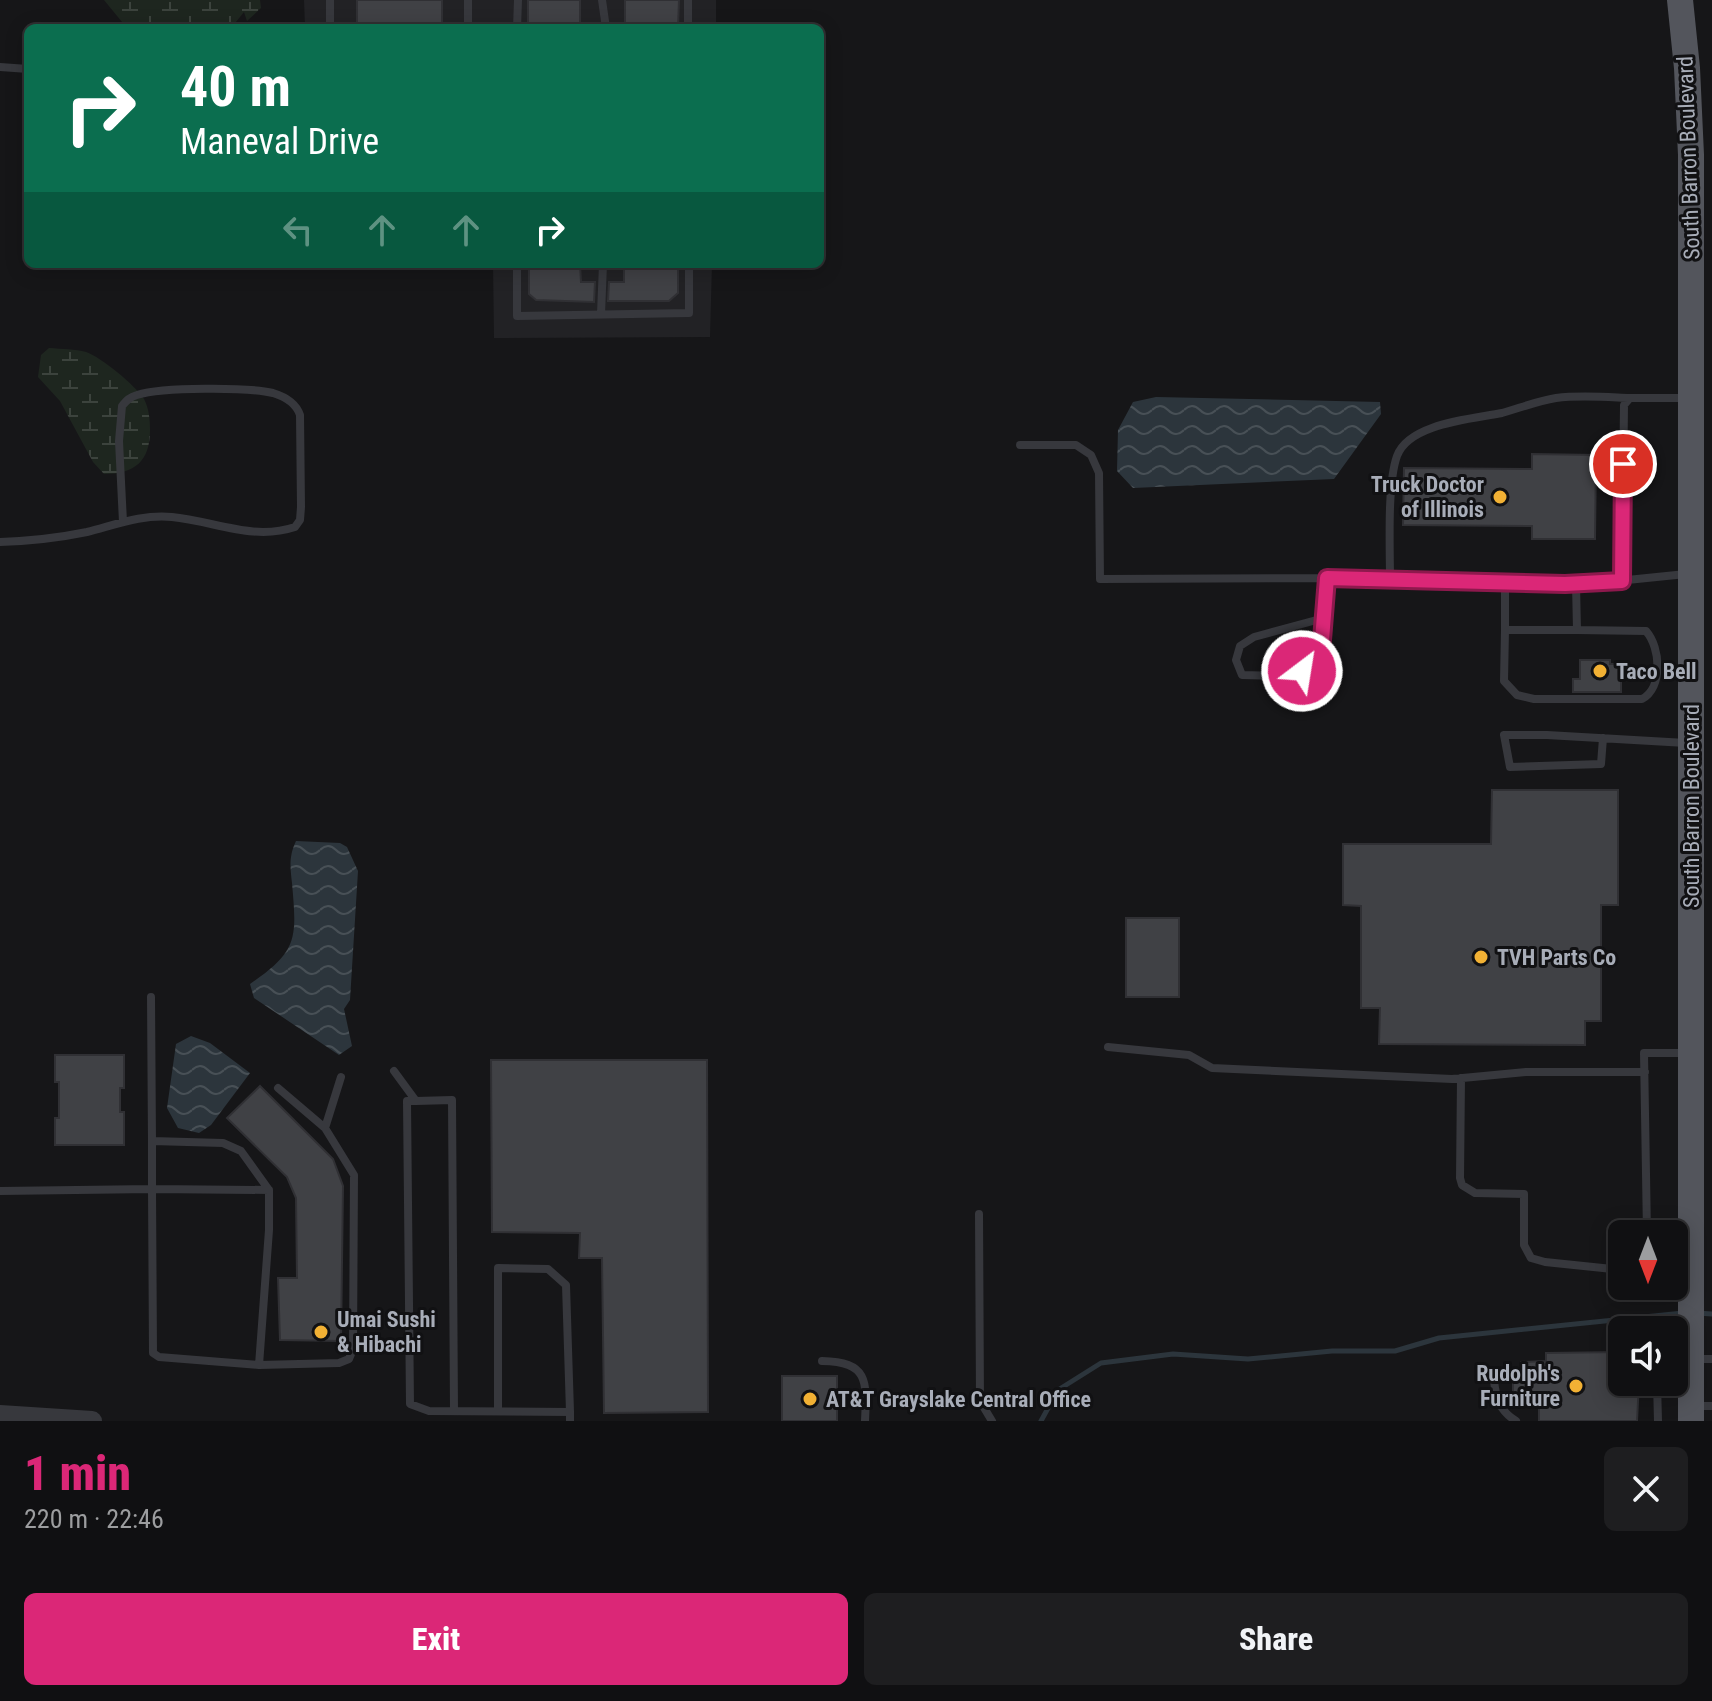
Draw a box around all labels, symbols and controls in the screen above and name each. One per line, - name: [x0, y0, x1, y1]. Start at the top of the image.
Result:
- text: 40 m: [180, 54, 291, 120]
- icon: right: [48, 56, 152, 160]
- street label: South Barron Boulevard: [1672, 56, 1705, 260]
- text: Maneval Drive: [180, 121, 379, 163]
- icon: left: [276, 208, 320, 252]
- icon: ahead: [360, 208, 404, 252]
- icon: ahead: [444, 208, 488, 252]
- icon: right: [528, 208, 572, 252]
- pin: [1589, 430, 1657, 498]
- icon: arrive: [1601, 442, 1645, 486]
- place label: Truck Doctor of Illinois: [1371, 472, 1484, 522]
- marker: Truck Doctor of Illinois: [1491, 488, 1509, 506]
- position arrow: [1260, 629, 1344, 713]
- place label: Taco Bell: [1616, 659, 1697, 684]
- marker: Taco Bell: [1591, 662, 1609, 680]
- street label: South Barron Boulevard: [1679, 704, 1704, 908]
- place label: TVH Parts Co: [1497, 945, 1616, 970]
- marker: TVH Parts Co: [1472, 948, 1490, 966]
- north arrow: [1608, 1220, 1688, 1300]
- map controls: [1608, 1220, 1688, 1396]
- place label: Umai Sushi & Hibachi: [337, 1307, 436, 1357]
- button: sound: [1608, 1316, 1688, 1396]
- marker: Umai Sushi & Hibachi: [312, 1323, 330, 1341]
- place label: Rudolph's Furniture: [1476, 1361, 1560, 1411]
- marker: Rudolph's Furniture: [1567, 1377, 1585, 1395]
- place label: AT&T Grayslake Central Office: [826, 1387, 1091, 1412]
- marker: AT&T Grayslake Central Office: [801, 1390, 819, 1408]
- text: 1 min: [24, 1445, 131, 1502]
- button: close: [1604, 1447, 1688, 1531]
- text: 220 m · 22:46: [24, 1504, 164, 1534]
- button: Exit: [24, 1593, 848, 1685]
- button: Share: [864, 1593, 1688, 1685]

